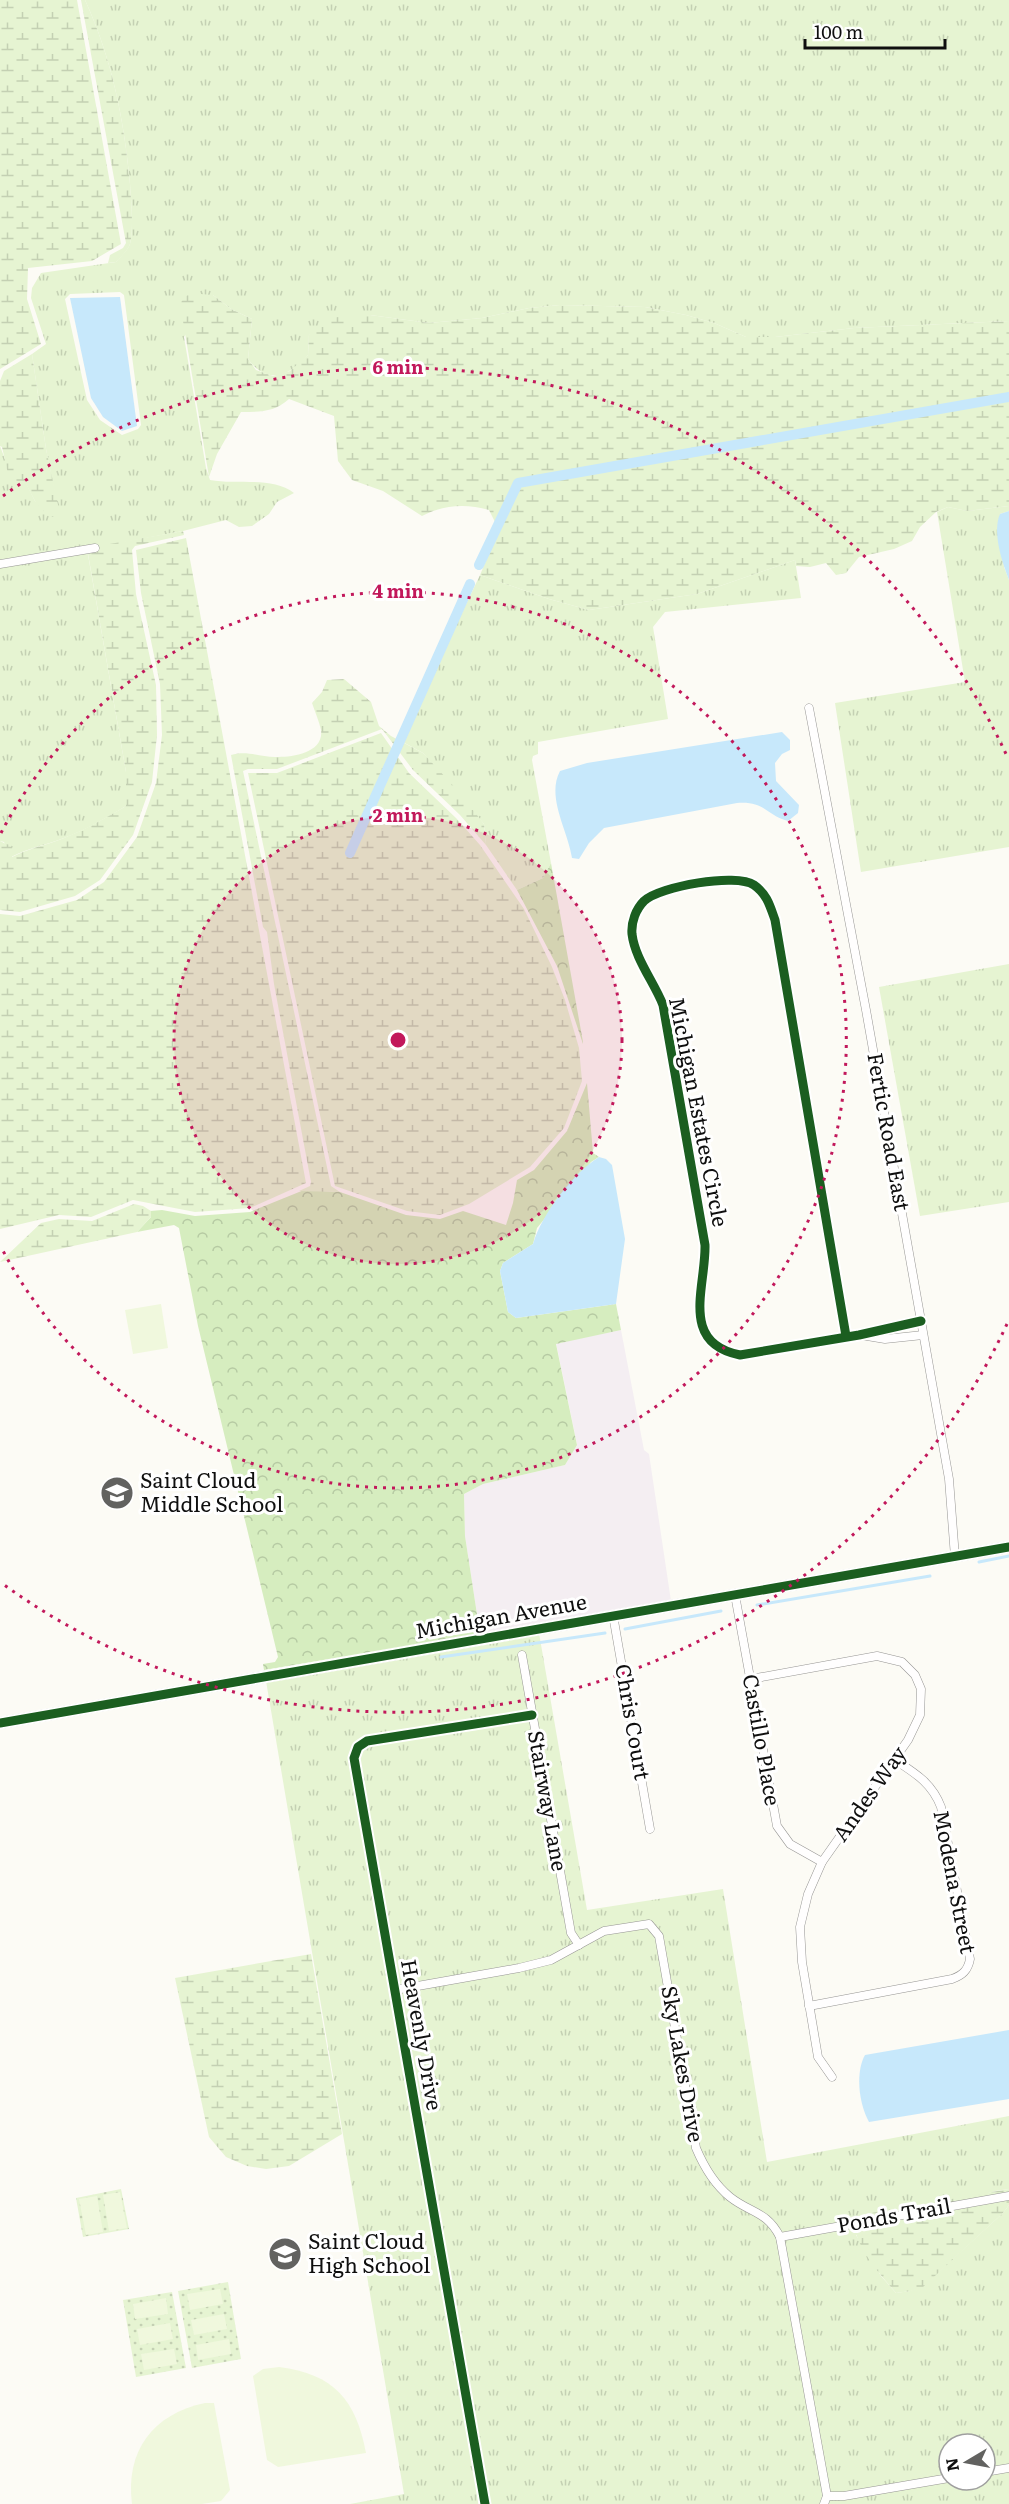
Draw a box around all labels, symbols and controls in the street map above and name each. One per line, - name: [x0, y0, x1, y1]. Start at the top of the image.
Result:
- scale bar: [805, 12, 944, 50]
- text: 100 m: [814, 18, 863, 45]
- text: 6 min: [372, 353, 424, 380]
- text: 4 min: [372, 577, 424, 604]
- text: 2 min: [373, 801, 424, 828]
- street label: Michigan Estates Circle: [663, 994, 738, 1229]
- centre of rings: [388, 1030, 408, 1050]
- street label: Fertic Road East: [861, 1050, 920, 1214]
- place label: Saint Cloud Middle School: [140, 1463, 283, 1518]
- school or university icon: Saint Cloud Middle School: [99, 1475, 135, 1511]
- street label: Michigan Avenue: [412, 1584, 589, 1645]
- street label: Chris Court: [609, 1661, 660, 1783]
- street label: Castillo Place: [737, 1671, 790, 1808]
- street label: Stairway Lane: [522, 1728, 577, 1873]
- street label: Andes Way: [824, 1738, 913, 1847]
- street label: Modena Street: [927, 1807, 986, 1957]
- street label: Heavenly Drive: [395, 1956, 452, 2113]
- street label: Sky Lakes Drive: [655, 1983, 713, 2144]
- street label: Ponds Trail: [834, 2188, 953, 2239]
- place label: Saint Cloud High School: [308, 2224, 430, 2279]
- school or university icon: Saint Cloud High School: [267, 2236, 303, 2272]
- north arrow: [937, 2432, 997, 2492]
- text: N: [938, 2456, 964, 2473]

